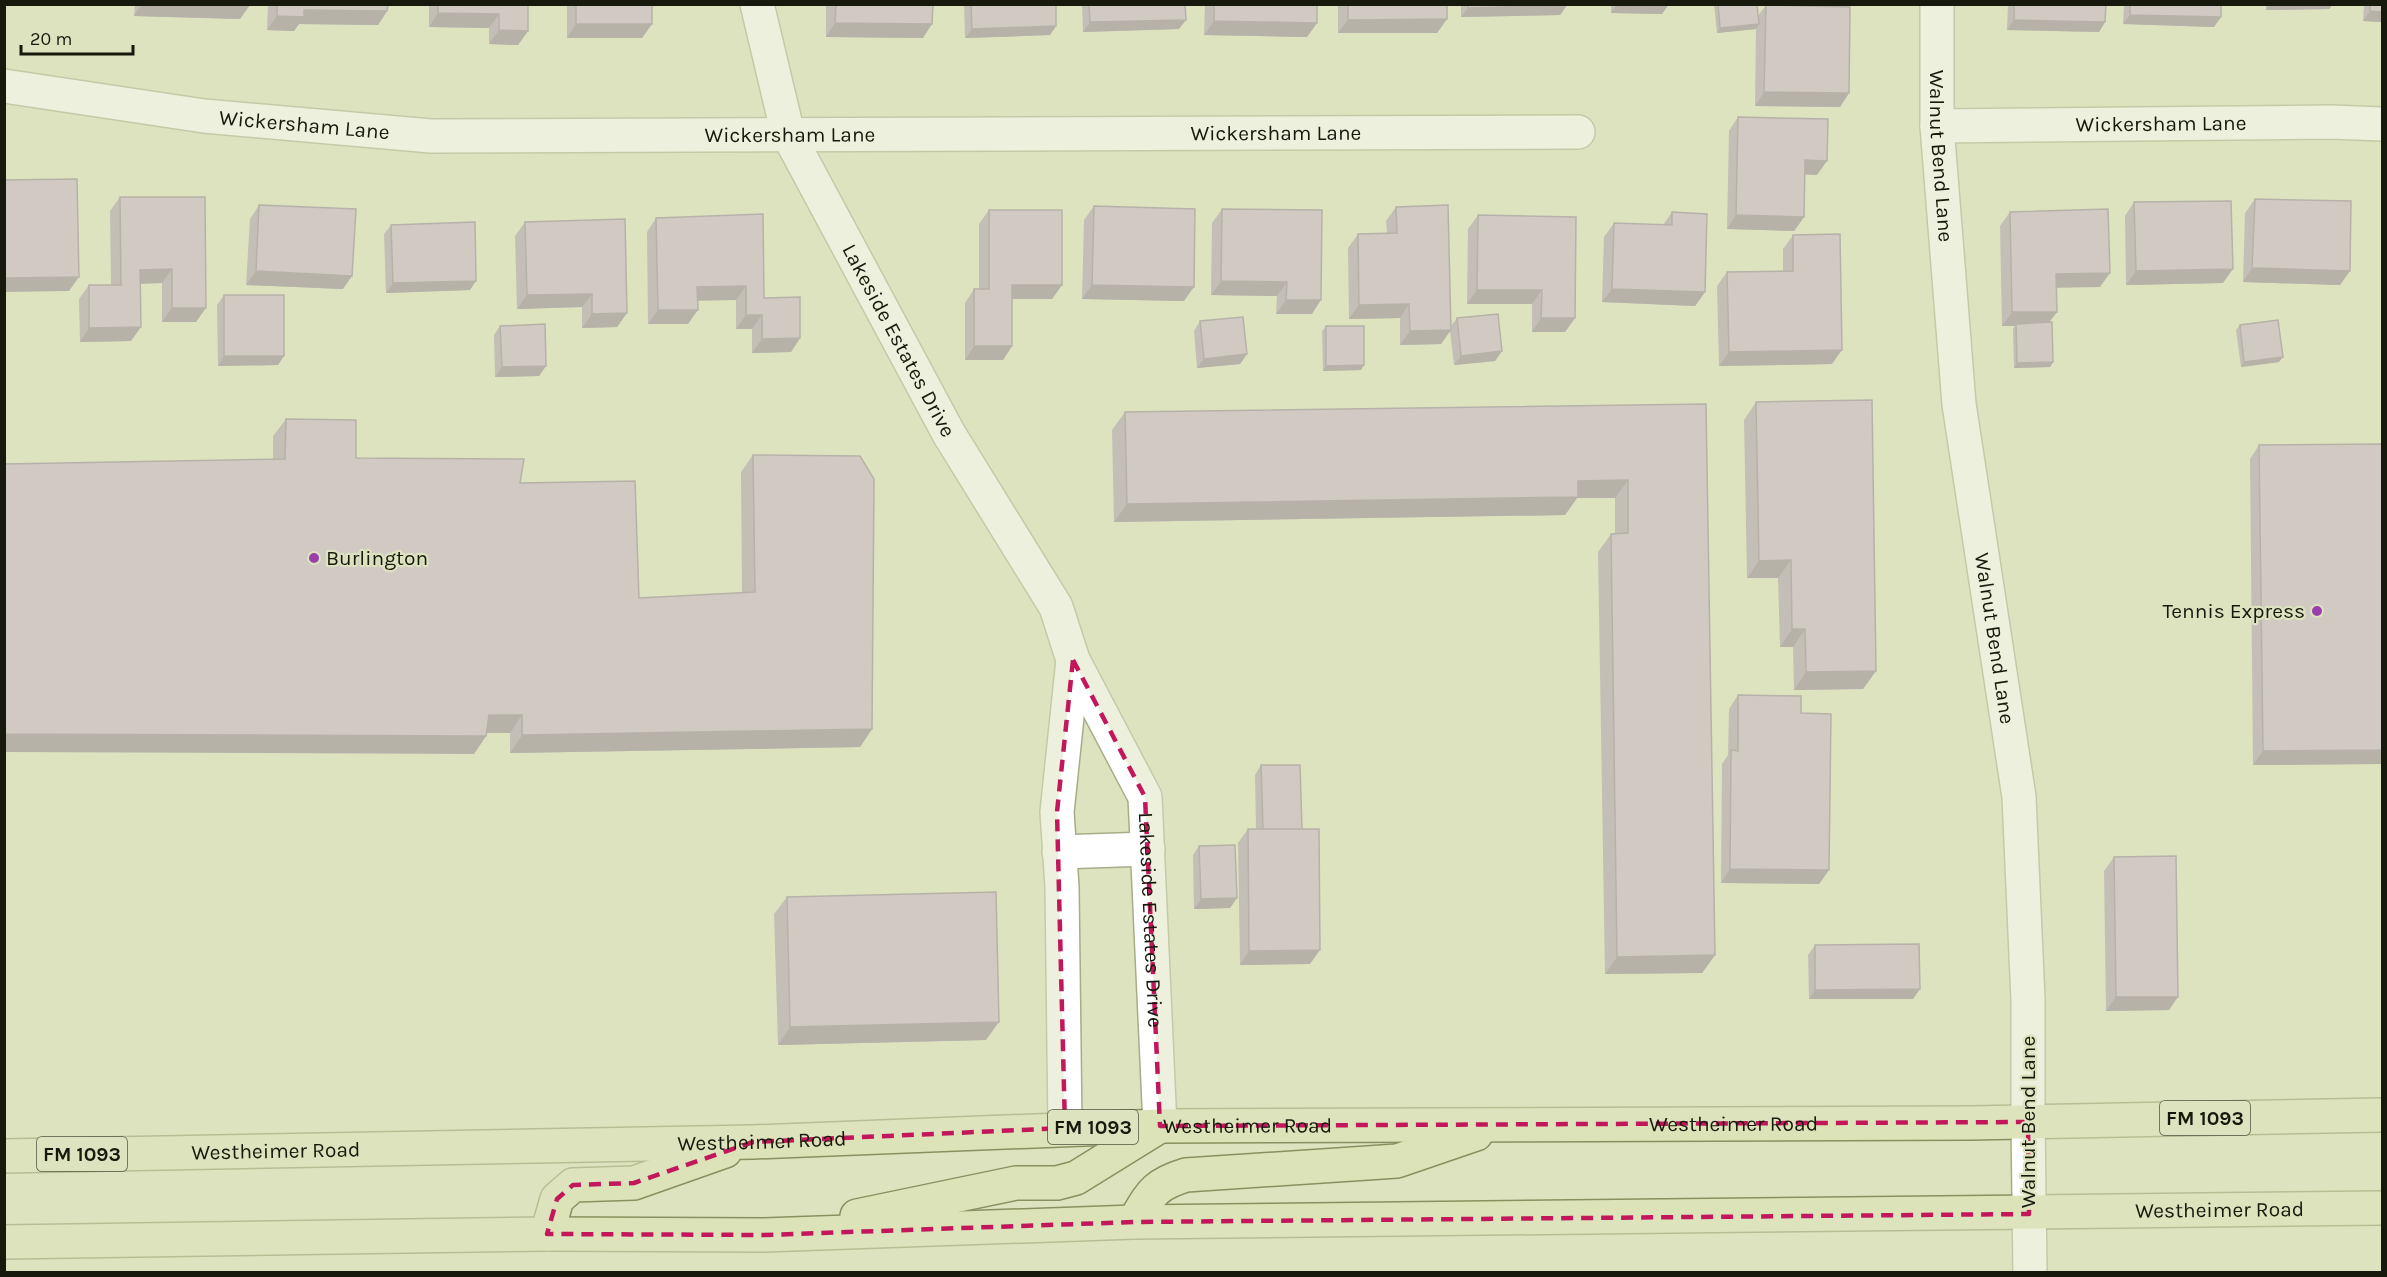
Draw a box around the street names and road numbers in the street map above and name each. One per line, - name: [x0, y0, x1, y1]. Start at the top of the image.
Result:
- street label: Walnut Bend Lane: [1925, 70, 1958, 243]
- street label: Wickersham Lane: [218, 105, 391, 144]
- street label: Wickersham Lane: [2075, 111, 2247, 137]
- street label: Wickersham Lane: [1190, 121, 1361, 145]
- street label: Wickersham Lane: [704, 122, 875, 147]
- street label: Lakeside Estates Drive: [837, 240, 960, 441]
- street label: Walnut Bend Lane: [1970, 551, 2020, 726]
- street label: Lakeside Estates Drive: [1134, 812, 1168, 1028]
- street label: Walnut Bend Lane: [2016, 1036, 2040, 1208]
- road number: FM 1093: [2160, 1101, 2250, 1135]
- road number: FM 1093: [1048, 1110, 1138, 1144]
- street label: Westheimer Road: [1649, 1112, 1818, 1136]
- street label: Westheimer Road: [1163, 1113, 1332, 1138]
- street label: Westheimer Road: [677, 1126, 847, 1155]
- road number: FM 1093: [37, 1137, 127, 1171]
- street label: Westheimer Road: [191, 1137, 361, 1164]
- street label: Westheimer Road: [2135, 1197, 2304, 1223]

